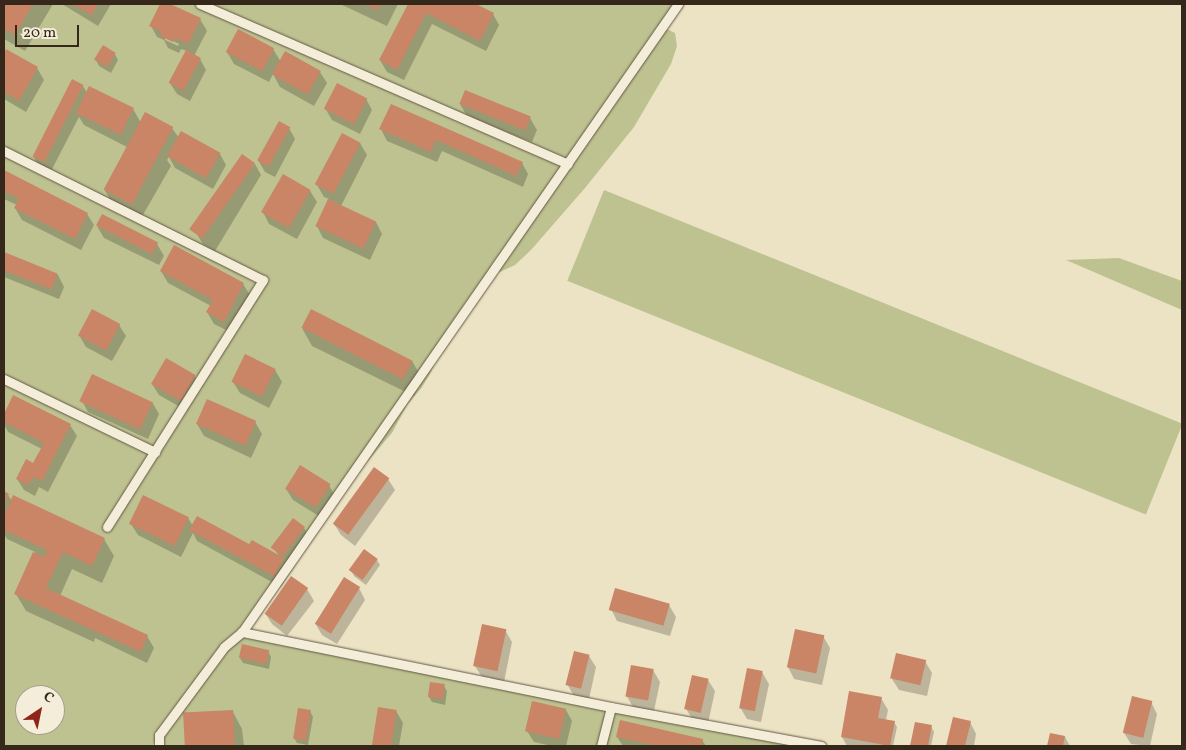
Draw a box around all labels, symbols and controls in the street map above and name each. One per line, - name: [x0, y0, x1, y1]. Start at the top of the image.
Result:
- scale bar: [18, 15, 81, 47]
- text: 20 m: [23, 23, 56, 44]
- north arrow: [15, 685, 65, 735]
- text: С: [39, 688, 57, 708]

